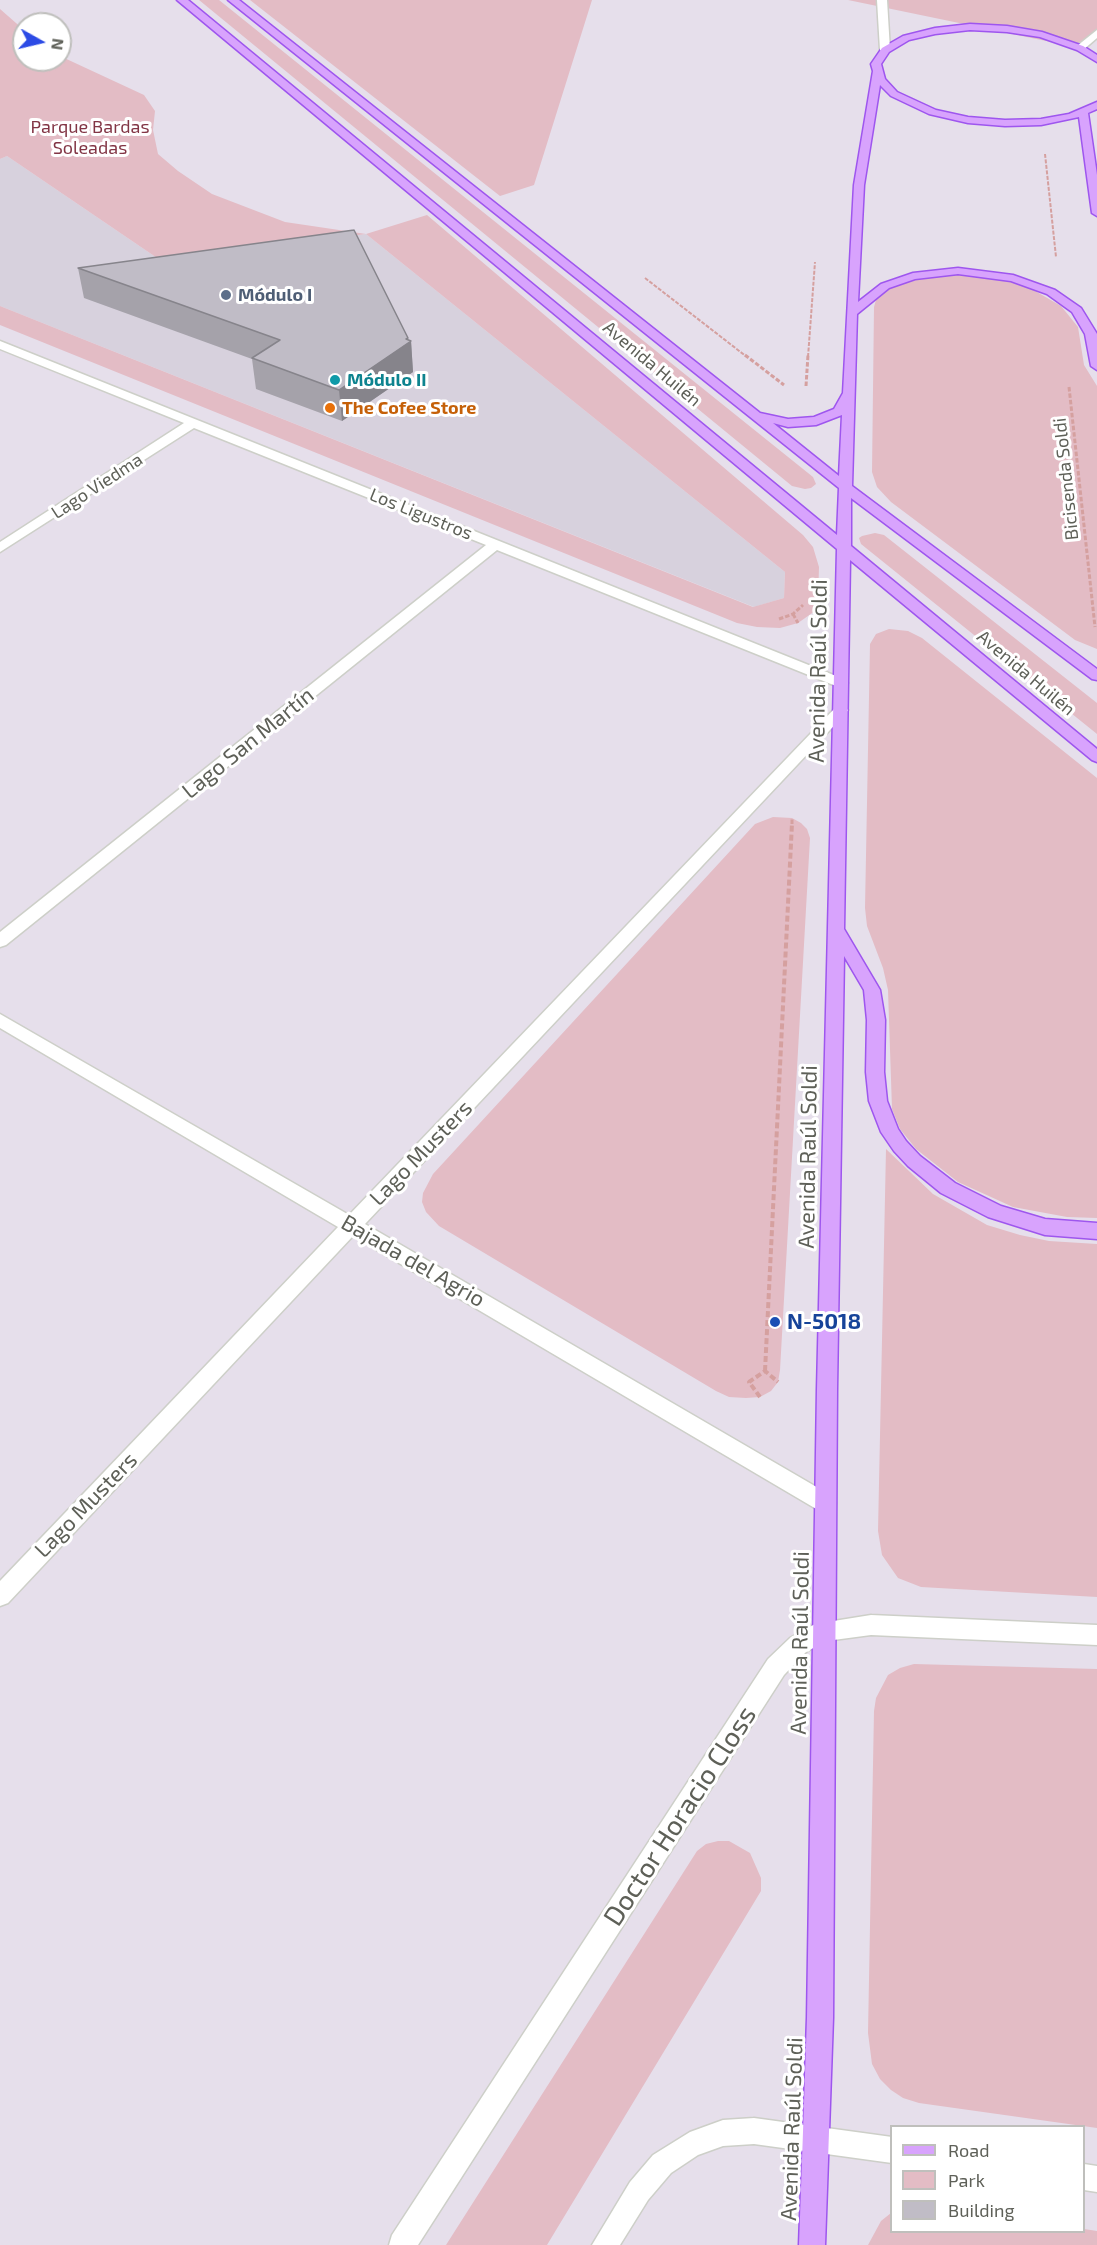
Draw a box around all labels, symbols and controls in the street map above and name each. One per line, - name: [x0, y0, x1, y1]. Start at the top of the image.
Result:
- north arrow: [12, 12, 72, 72]
- text: N: [48, 37, 69, 51]
- park label: Parque Bardas Soleadas: [30, 116, 150, 158]
- place label: Módulo I: [238, 284, 312, 306]
- marker: Módulo I: [219, 288, 233, 302]
- street label: Avenida Huilén: [599, 317, 705, 411]
- place label: Módulo II: [347, 369, 426, 391]
- marker: Módulo II: [328, 373, 342, 387]
- place label: The Cofee Store: [342, 397, 476, 419]
- marker: The Cofee Store: [323, 401, 337, 415]
- street label: Bicisenda Soldi: [1049, 417, 1083, 541]
- street label: Lago Viedma: [47, 449, 147, 523]
- street label: Los Ligustros: [366, 484, 476, 544]
- street label: Avenida Raúl Soldi: [803, 579, 833, 763]
- street label: Avenida Huilén: [973, 626, 1079, 720]
- street label: Lago San Martín: [177, 682, 319, 804]
- street label: Avenida Raúl Soldi: [793, 1065, 823, 1249]
- street label: Lago Musters: [364, 1095, 478, 1211]
- street label: Bajada del Agrio: [336, 1209, 490, 1313]
- place label: N-5018: [787, 1309, 861, 1335]
- marker: N-5018: [768, 1315, 782, 1329]
- street label: Lago Musters: [29, 1447, 143, 1563]
- street label: Avenida Raúl Soldi: [785, 1551, 815, 1735]
- street label: Doctor Horacio Closs: [597, 1700, 763, 1932]
- street label: Avenida Raúl Soldi: [776, 2037, 808, 2221]
- legend: [890, 2125, 1085, 2233]
- text: Road: [948, 2139, 989, 2161]
- text: Park: [948, 2169, 985, 2191]
- text: Building: [948, 2199, 1015, 2221]

